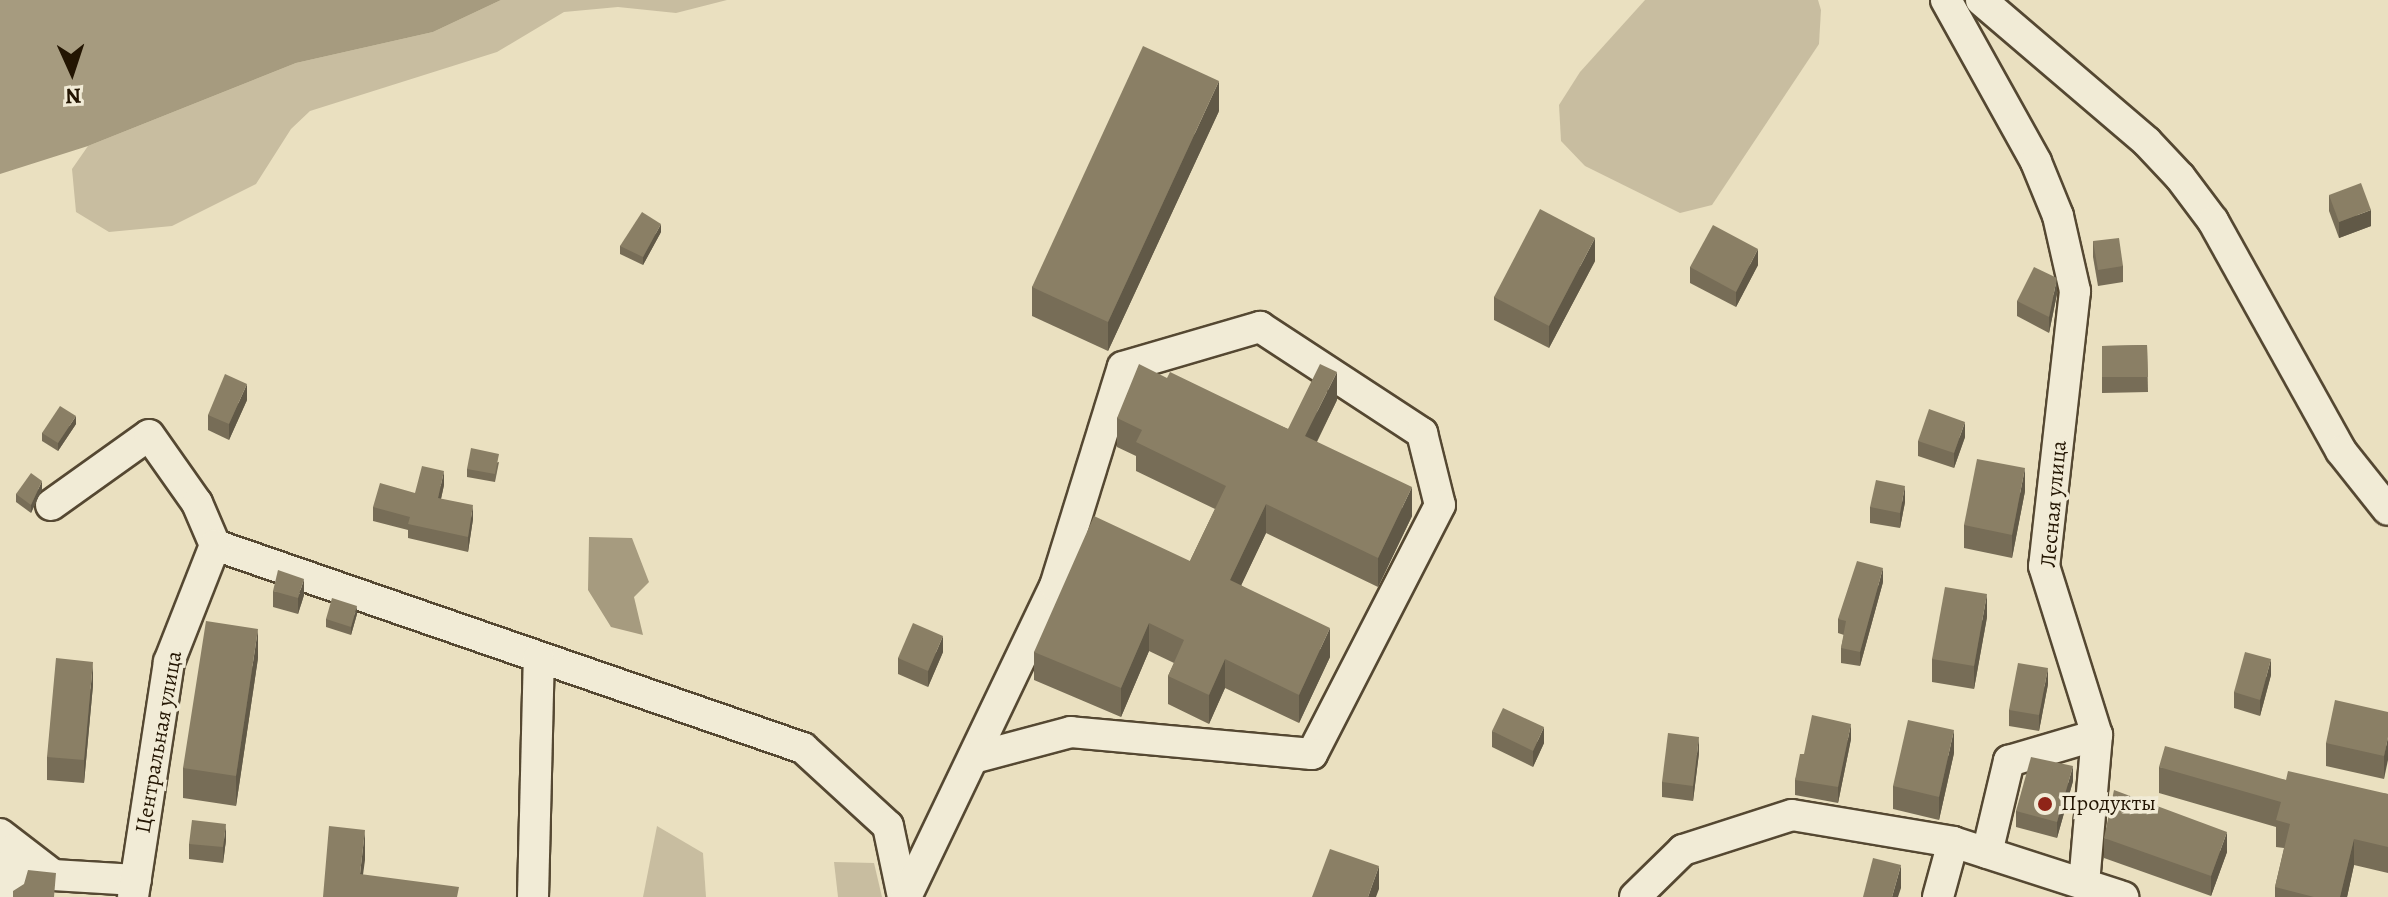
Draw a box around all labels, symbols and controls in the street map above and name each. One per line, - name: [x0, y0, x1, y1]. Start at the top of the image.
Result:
- north arrow: [32, 32, 112, 112]
- text: N: [64, 81, 82, 111]
- street label: Лесная улица: [2035, 439, 2073, 569]
- street label: Центральная улица: [130, 649, 188, 835]
- place label: Продукты: [2061, 791, 2156, 817]
- marker: Продукты: [2036, 795, 2054, 813]

